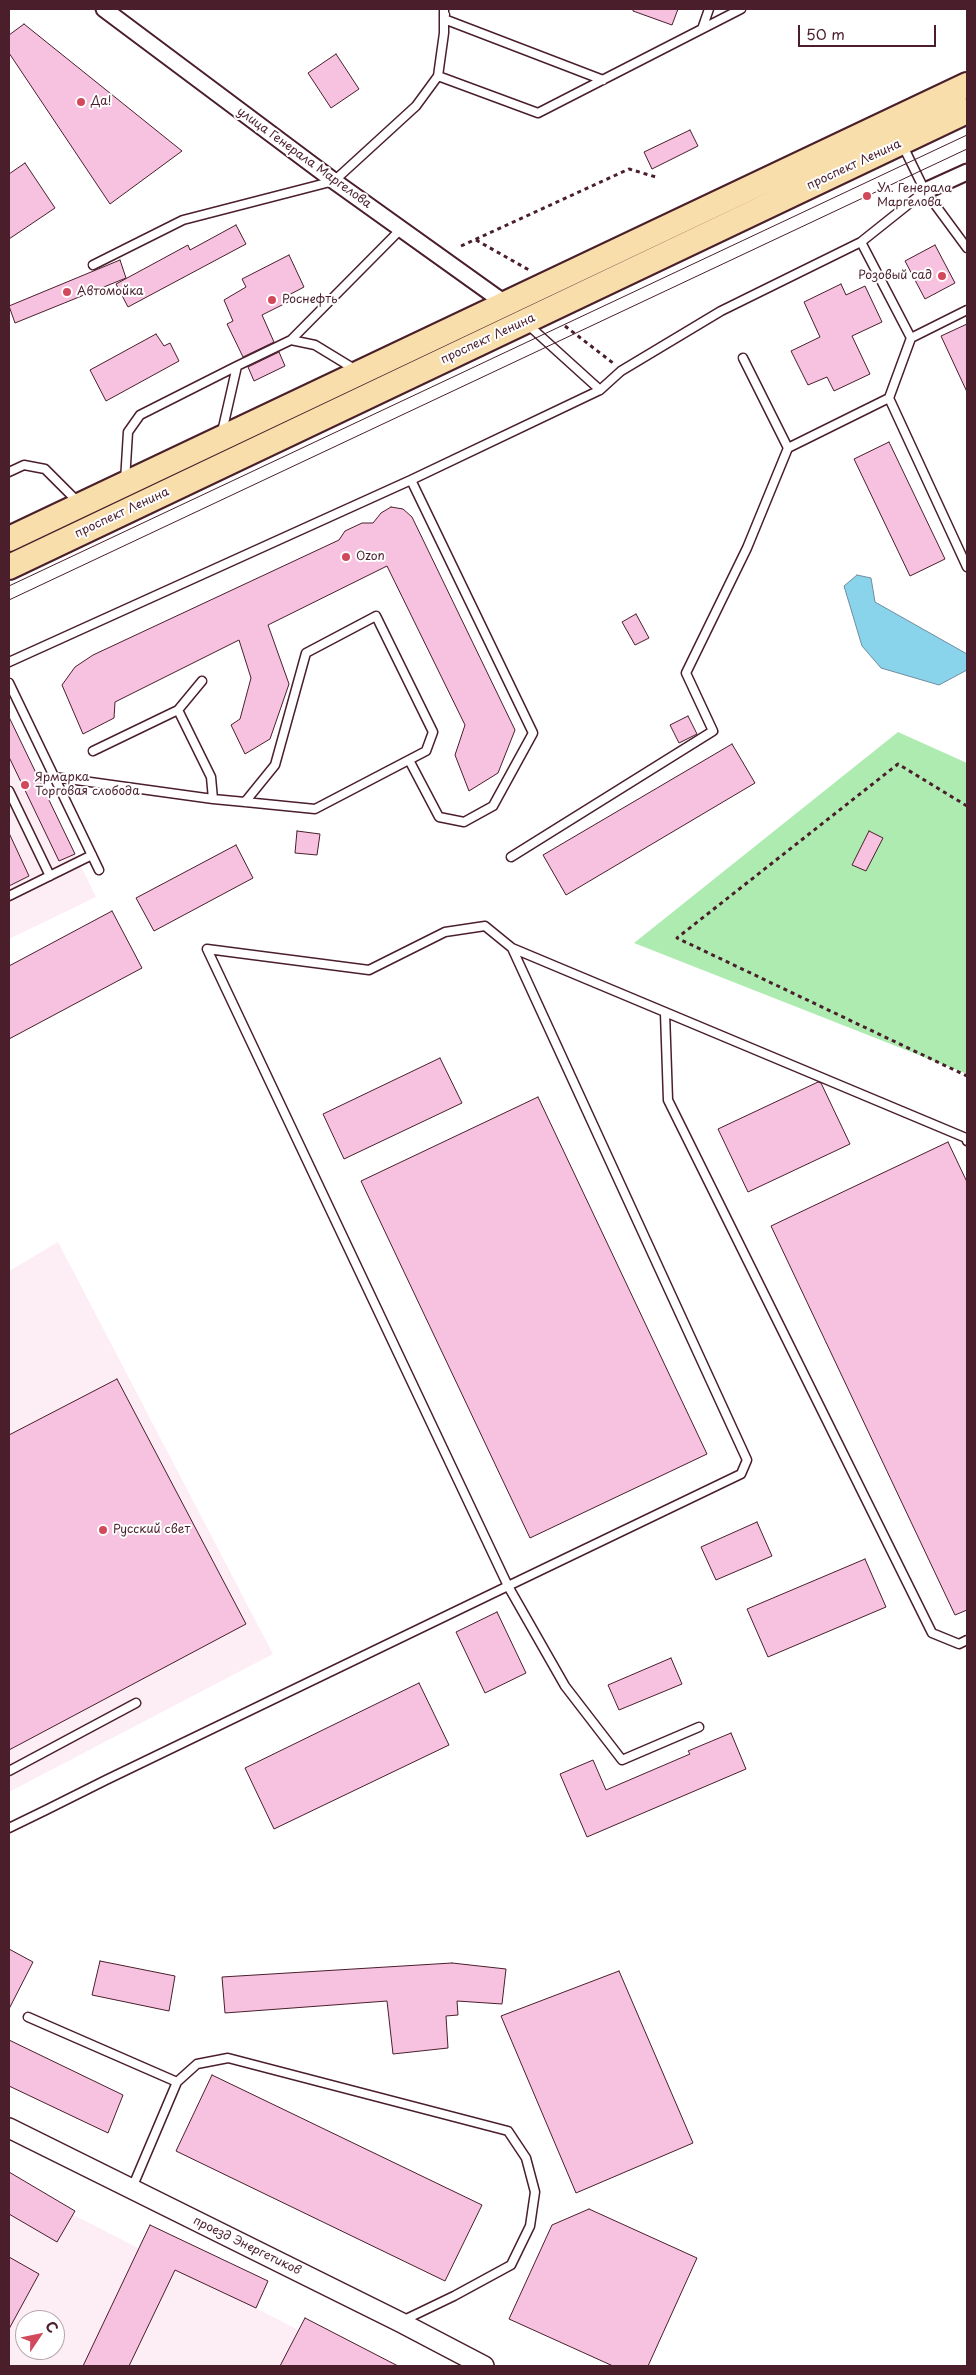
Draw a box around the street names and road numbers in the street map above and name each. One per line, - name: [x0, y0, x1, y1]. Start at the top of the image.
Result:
- street label: улица Генерала Маргелова: [234, 104, 374, 212]
- street label: проспект Ленина: [804, 137, 904, 193]
- street label: проспект Ленина: [438, 311, 538, 367]
- street label: проспект Ленина: [72, 485, 172, 541]
- street label: проезд Энергетиков: [191, 2214, 303, 2278]

